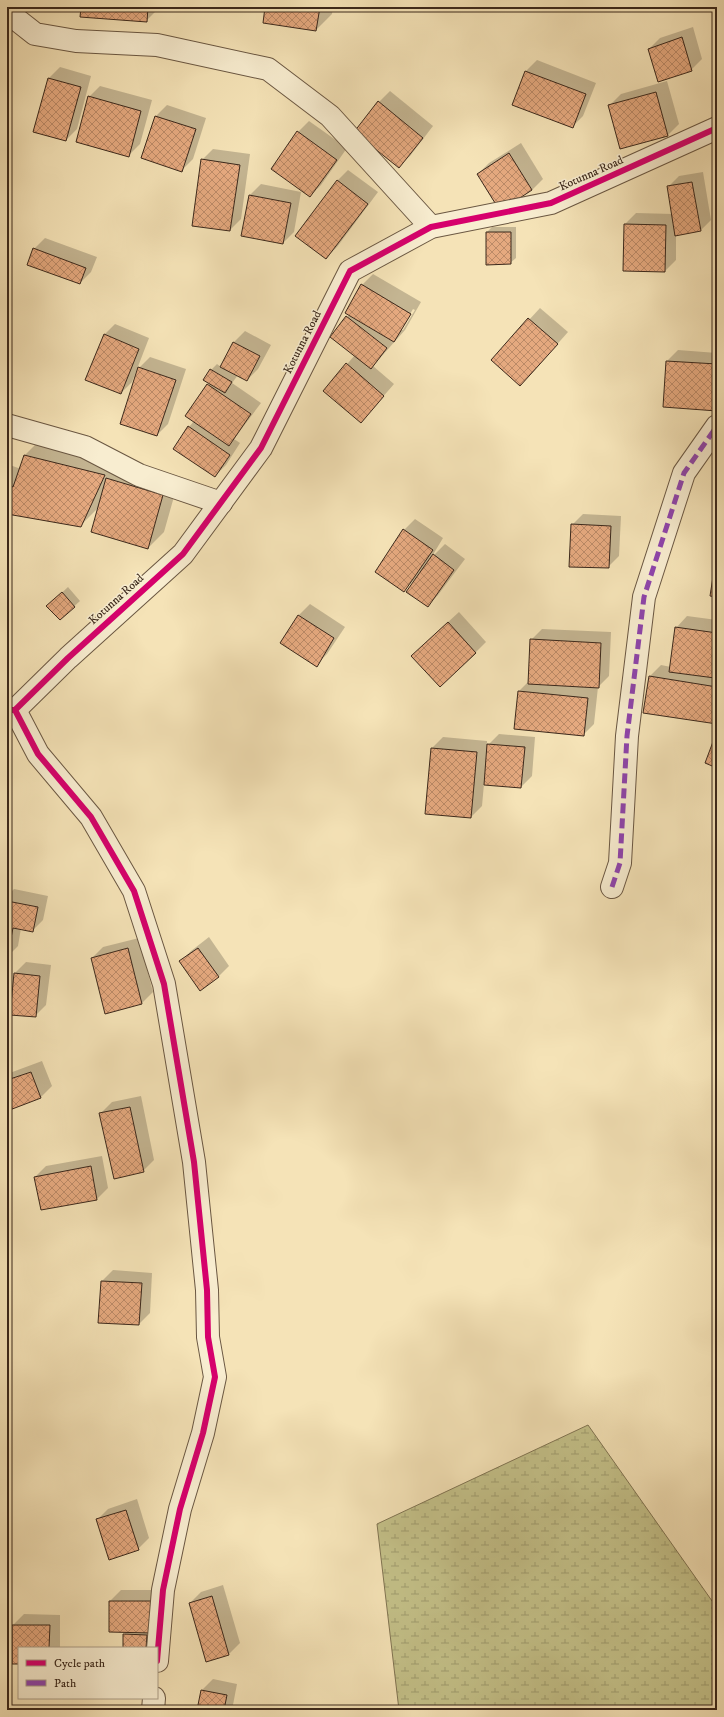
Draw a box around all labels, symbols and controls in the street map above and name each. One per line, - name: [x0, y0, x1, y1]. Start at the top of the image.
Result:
- street label: Kotunna Road: [557, 153, 626, 194]
- street label: Kotunna Road: [280, 308, 325, 376]
- street label: Kotunna Road: [86, 571, 147, 628]
- legend: [18, 1647, 158, 1699]
- text: Cycle path: [54, 1656, 106, 1671]
- text: Path: [54, 1676, 77, 1691]

